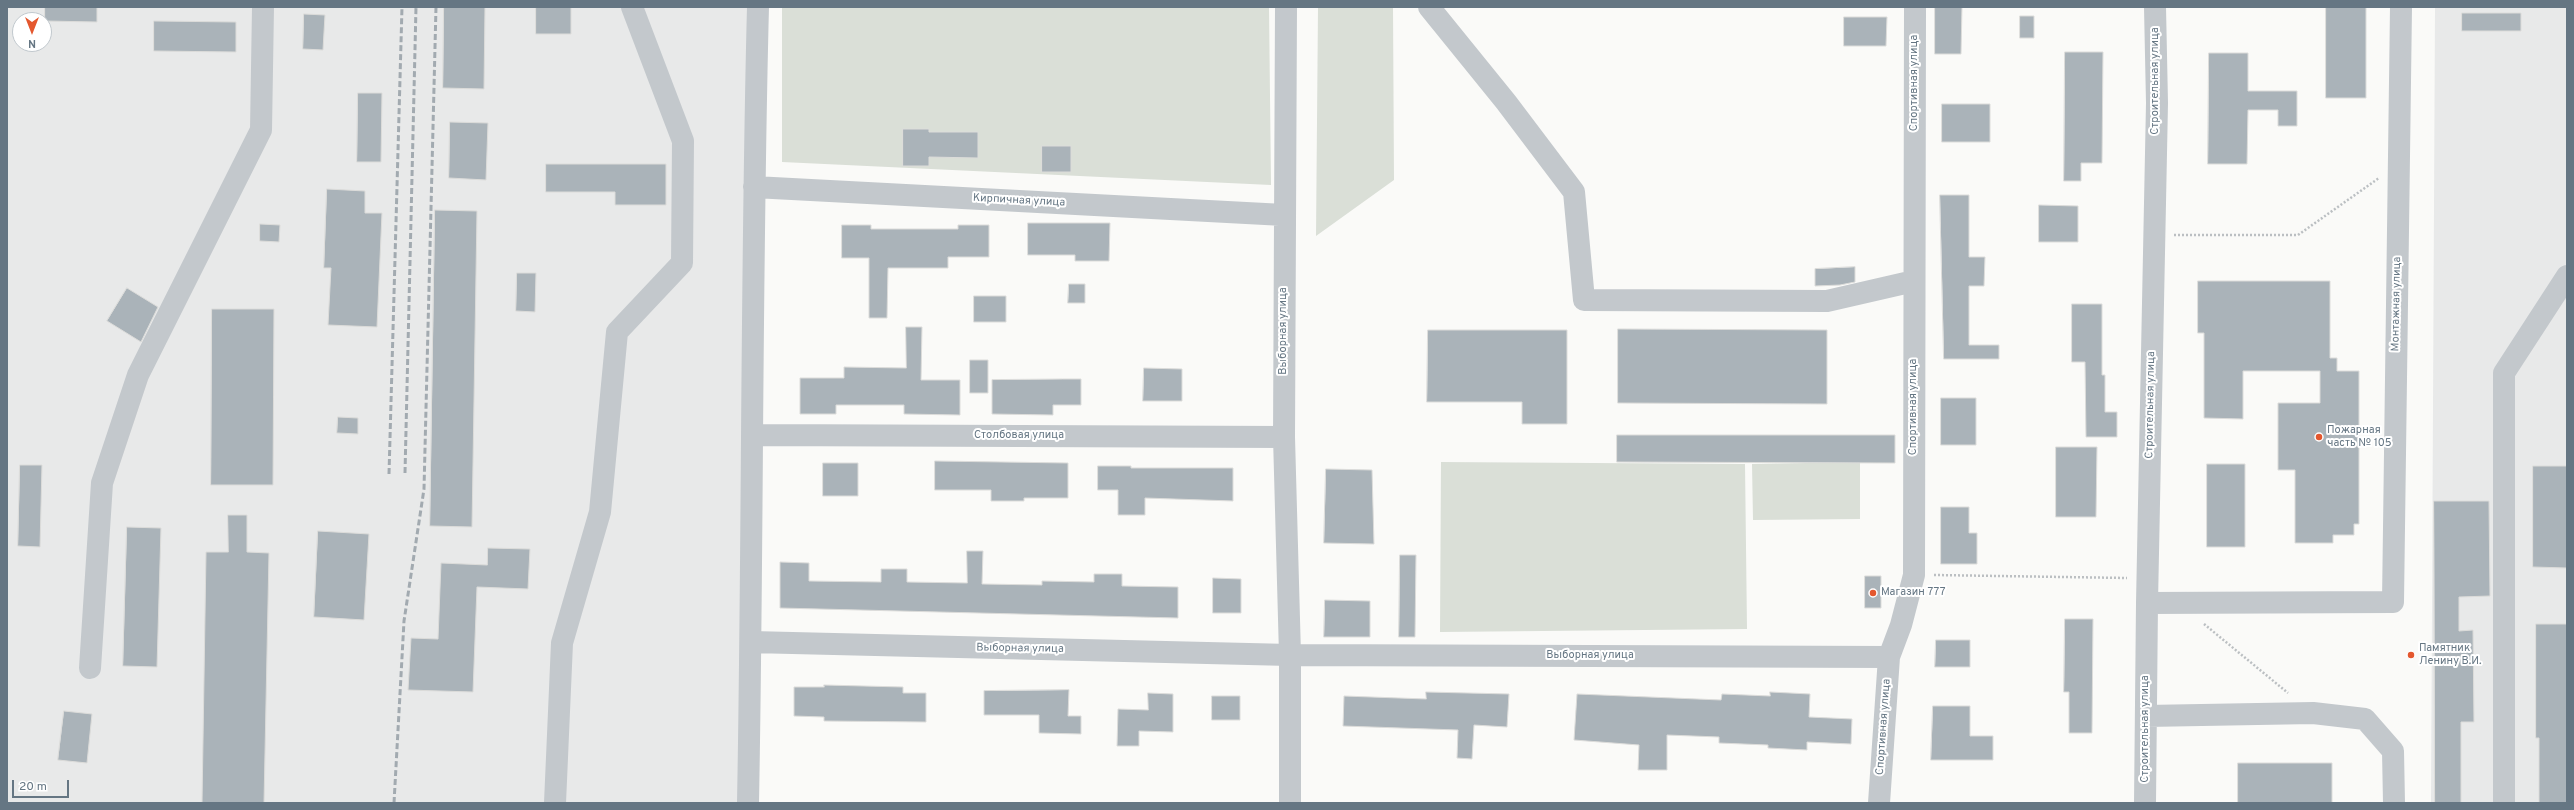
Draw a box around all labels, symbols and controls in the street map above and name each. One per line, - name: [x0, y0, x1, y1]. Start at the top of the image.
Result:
- north arrow: [12, 12, 52, 52]
- street label: Строительная улица: [2149, 27, 2163, 135]
- street label: Спортивная улица: [1908, 35, 1922, 131]
- text: N: [28, 36, 36, 50]
- street label: Кирпичная улица: [973, 192, 1065, 210]
- street label: Монтажная улица: [2390, 257, 2404, 351]
- street label: Выборная улица: [1277, 287, 1291, 375]
- street label: Строительная улица: [2143, 351, 2159, 459]
- street label: Спортивная улица: [1907, 359, 1921, 455]
- place label: Пожарная часть № 105: [2327, 424, 2392, 450]
- street label: Столбовая улица: [974, 429, 1064, 443]
- marker: Пожарная часть № 105: [2314, 432, 2324, 442]
- place label: Магазин 777: [1881, 586, 1945, 600]
- marker: Магазин 777: [1868, 588, 1878, 598]
- street label: Выборная улица: [976, 642, 1064, 656]
- place label: Памятник Ленину В.И.: [2419, 642, 2481, 668]
- street label: Выборная улица: [1546, 649, 1634, 663]
- marker: Памятник Ленину В.И.: [2406, 650, 2416, 660]
- street label: Строительная улица: [2139, 675, 2153, 783]
- street label: Спортивная улица: [1874, 678, 1894, 776]
- scale bar: [14, 772, 71, 798]
- text: 20 m: [19, 779, 47, 795]

